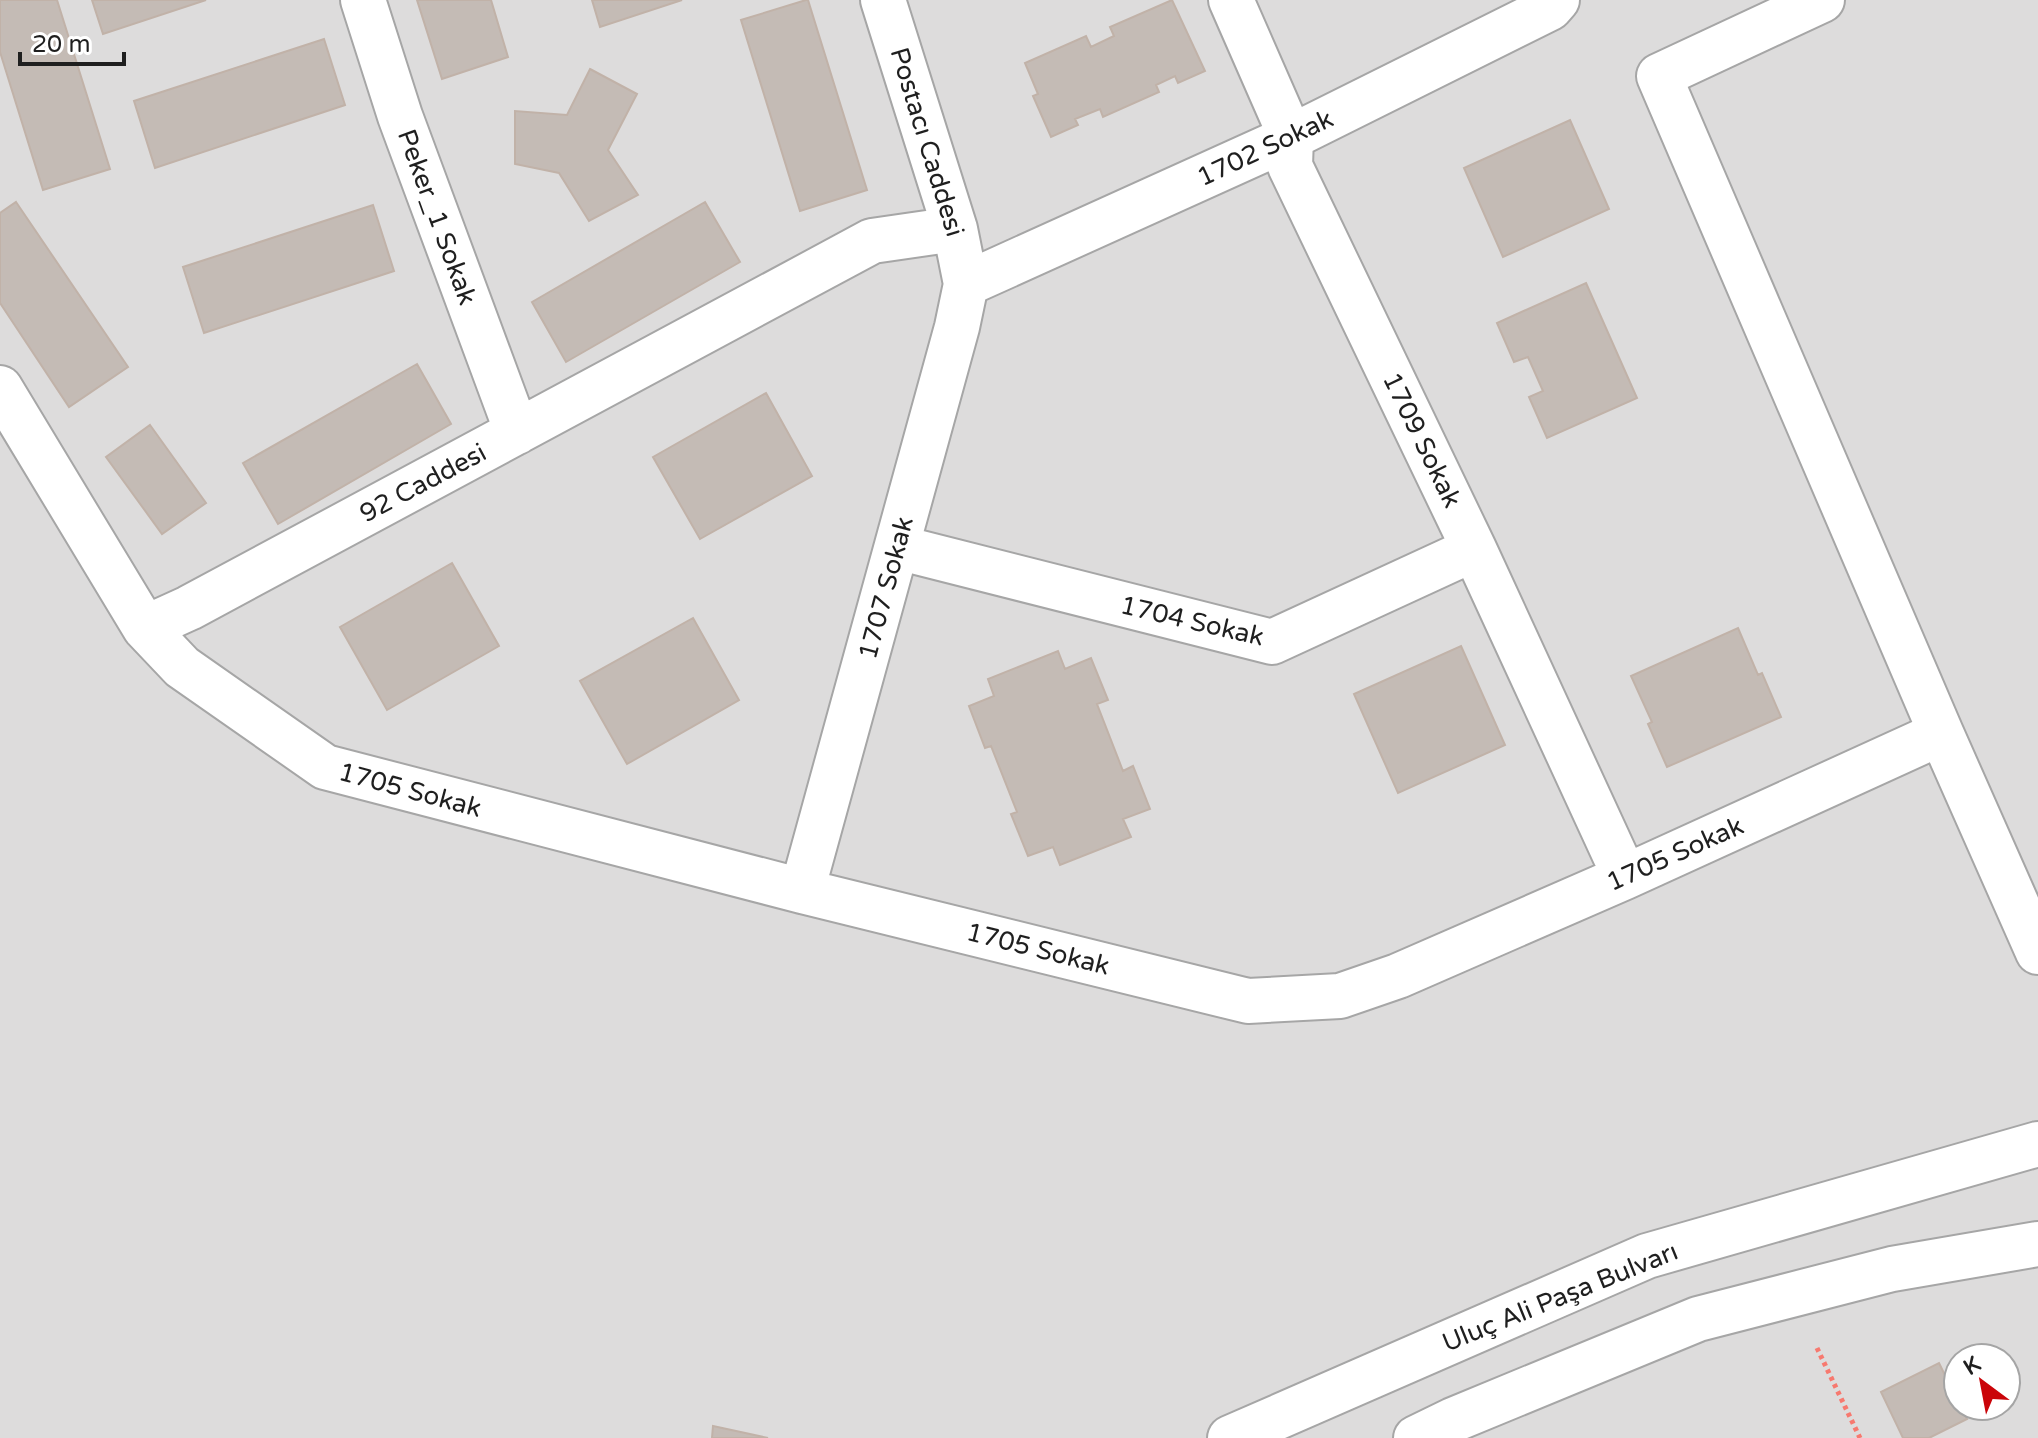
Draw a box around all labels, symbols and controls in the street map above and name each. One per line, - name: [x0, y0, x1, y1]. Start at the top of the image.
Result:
- scale bar: [20, 16, 124, 66]
- text: 20 m: [32, 30, 90, 59]
- street label: Postacı Caddesi: [884, 44, 970, 240]
- street label: 1702 Sokak: [1192, 103, 1338, 193]
- street label: Peker_1 Sokak: [391, 125, 483, 309]
- street label: 1709 Sokak: [1376, 367, 1468, 513]
- street label: 92 Caddesi: [355, 437, 491, 529]
- street label: 1707 Sokak: [852, 513, 920, 663]
- street label: 1704 Sokak: [1117, 589, 1267, 653]
- street label: 1705 Sokak: [335, 756, 485, 824]
- street label: 1705 Sokak: [1602, 810, 1748, 898]
- street label: 1705 Sokak: [963, 916, 1113, 982]
- street label: Uluç Ali Paşa Bulvarı: [1438, 1236, 1682, 1358]
- north arrow: [1942, 1342, 2022, 1422]
- text: K: [1959, 1351, 1985, 1381]

